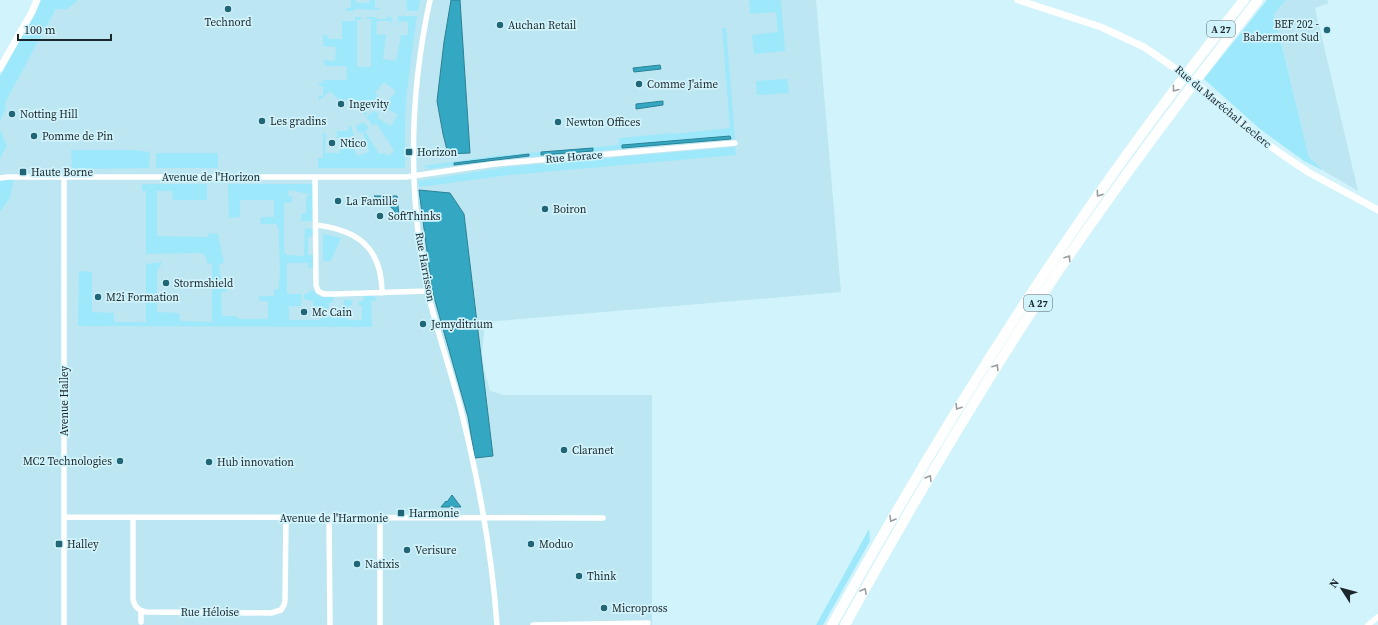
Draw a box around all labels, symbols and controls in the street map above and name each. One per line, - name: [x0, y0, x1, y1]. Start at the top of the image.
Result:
- marker: Technord: [223, 4, 233, 14]
- place label: Technord: [205, 15, 252, 30]
- scale bar: [18, 16, 111, 42]
- place label: BEF 202 - Babermont Sud: [1243, 17, 1320, 45]
- place label: Auchan Retail: [508, 18, 576, 33]
- marker: Auchan Retail: [495, 20, 505, 30]
- road number: A 27: [1207, 21, 1235, 37]
- text: 100 m: [24, 22, 56, 38]
- marker: BEF 202 - Babermont Sud: [1322, 25, 1332, 35]
- street label: Rue du Maréchal Leclerc: [1172, 62, 1275, 152]
- place label: Comme J'aime: [647, 77, 719, 92]
- marker: Comme J'aime: [634, 79, 644, 89]
- one-way arrow: [1173, 84, 1180, 91]
- place label: Ingevity: [349, 97, 389, 112]
- marker: Ingevity: [336, 99, 346, 109]
- place label: Notting Hill: [20, 107, 78, 122]
- marker: Notting Hill: [7, 109, 17, 119]
- place label: Les gradins: [270, 114, 327, 129]
- place label: Newton Offices: [566, 115, 641, 130]
- marker: Les gradins: [257, 116, 267, 126]
- marker: Newton Offices: [553, 117, 563, 127]
- place label: Pomme de Pin: [42, 129, 114, 144]
- marker: Pomme de Pin: [29, 131, 39, 141]
- place label: Ntico: [340, 136, 366, 151]
- marker: Ntico: [327, 138, 337, 148]
- place label: Horizon: [417, 145, 457, 160]
- marker: Horizon: [404, 147, 414, 157]
- street label: Rue Horace: [545, 147, 603, 167]
- place label: Haute Borne: [31, 165, 93, 180]
- marker: Haute Borne: [18, 167, 28, 177]
- street label: Avenue de l'Horizon: [162, 170, 260, 185]
- one-way arrow: [1097, 189, 1104, 196]
- place label: La Famille: [346, 194, 398, 209]
- marker: La Famille: [333, 196, 343, 206]
- place label: Boiron: [553, 202, 587, 217]
- marker: Boiron: [540, 204, 550, 214]
- place label: SoftThinks: [388, 209, 441, 224]
- marker: SoftThinks: [375, 211, 385, 221]
- street label: Rue Harrisson: [412, 231, 439, 303]
- one-way arrow: [1063, 256, 1070, 263]
- place label: Stormshield: [174, 276, 234, 291]
- marker: Stormshield: [161, 278, 171, 288]
- place label: M2i Formation: [106, 290, 179, 305]
- marker: M2i Formation: [93, 292, 103, 302]
- road number: A 27: [1024, 295, 1052, 311]
- place label: Mc Cain: [312, 305, 352, 320]
- marker: Mc Cain: [299, 307, 309, 317]
- place label: Jemyditrium: [430, 317, 493, 332]
- marker: Jemyditrium: [418, 319, 428, 329]
- one-way arrow: [992, 364, 999, 371]
- street label: Avenue Halley: [57, 365, 72, 436]
- one-way arrow: [955, 403, 963, 410]
- place label: Claranet: [572, 443, 614, 458]
- marker: Claranet: [559, 445, 569, 455]
- place label: MC2 Technologies: [23, 454, 112, 469]
- place label: Hub innovation: [217, 455, 294, 470]
- marker: MC2 Technologies: [115, 456, 125, 466]
- marker: Hub innovation: [204, 457, 214, 467]
- one-way arrow: [924, 475, 931, 482]
- place label: Harmonie: [409, 506, 460, 521]
- marker: Harmonie: [396, 508, 406, 518]
- street label: Avenue de l'Harmonie: [280, 511, 389, 526]
- one-way arrow: [889, 515, 896, 522]
- place label: Halley: [67, 537, 99, 552]
- place label: Moduo: [539, 537, 573, 552]
- marker: Halley: [54, 539, 64, 549]
- marker: Moduo: [526, 539, 536, 549]
- place label: Verisure: [415, 543, 457, 558]
- marker: Verisure: [402, 545, 412, 555]
- place label: Natixis: [365, 557, 399, 572]
- marker: Natixis: [352, 559, 362, 569]
- place label: Think: [587, 569, 617, 584]
- north arrow: [1322, 569, 1362, 609]
- marker: Think: [574, 571, 584, 581]
- text: N: [1326, 576, 1343, 591]
- one-way arrow: [859, 588, 866, 595]
- place label: Micropross: [612, 601, 668, 616]
- marker: Micropross: [599, 603, 609, 613]
- street label: Rue Héloise: [181, 605, 240, 620]

